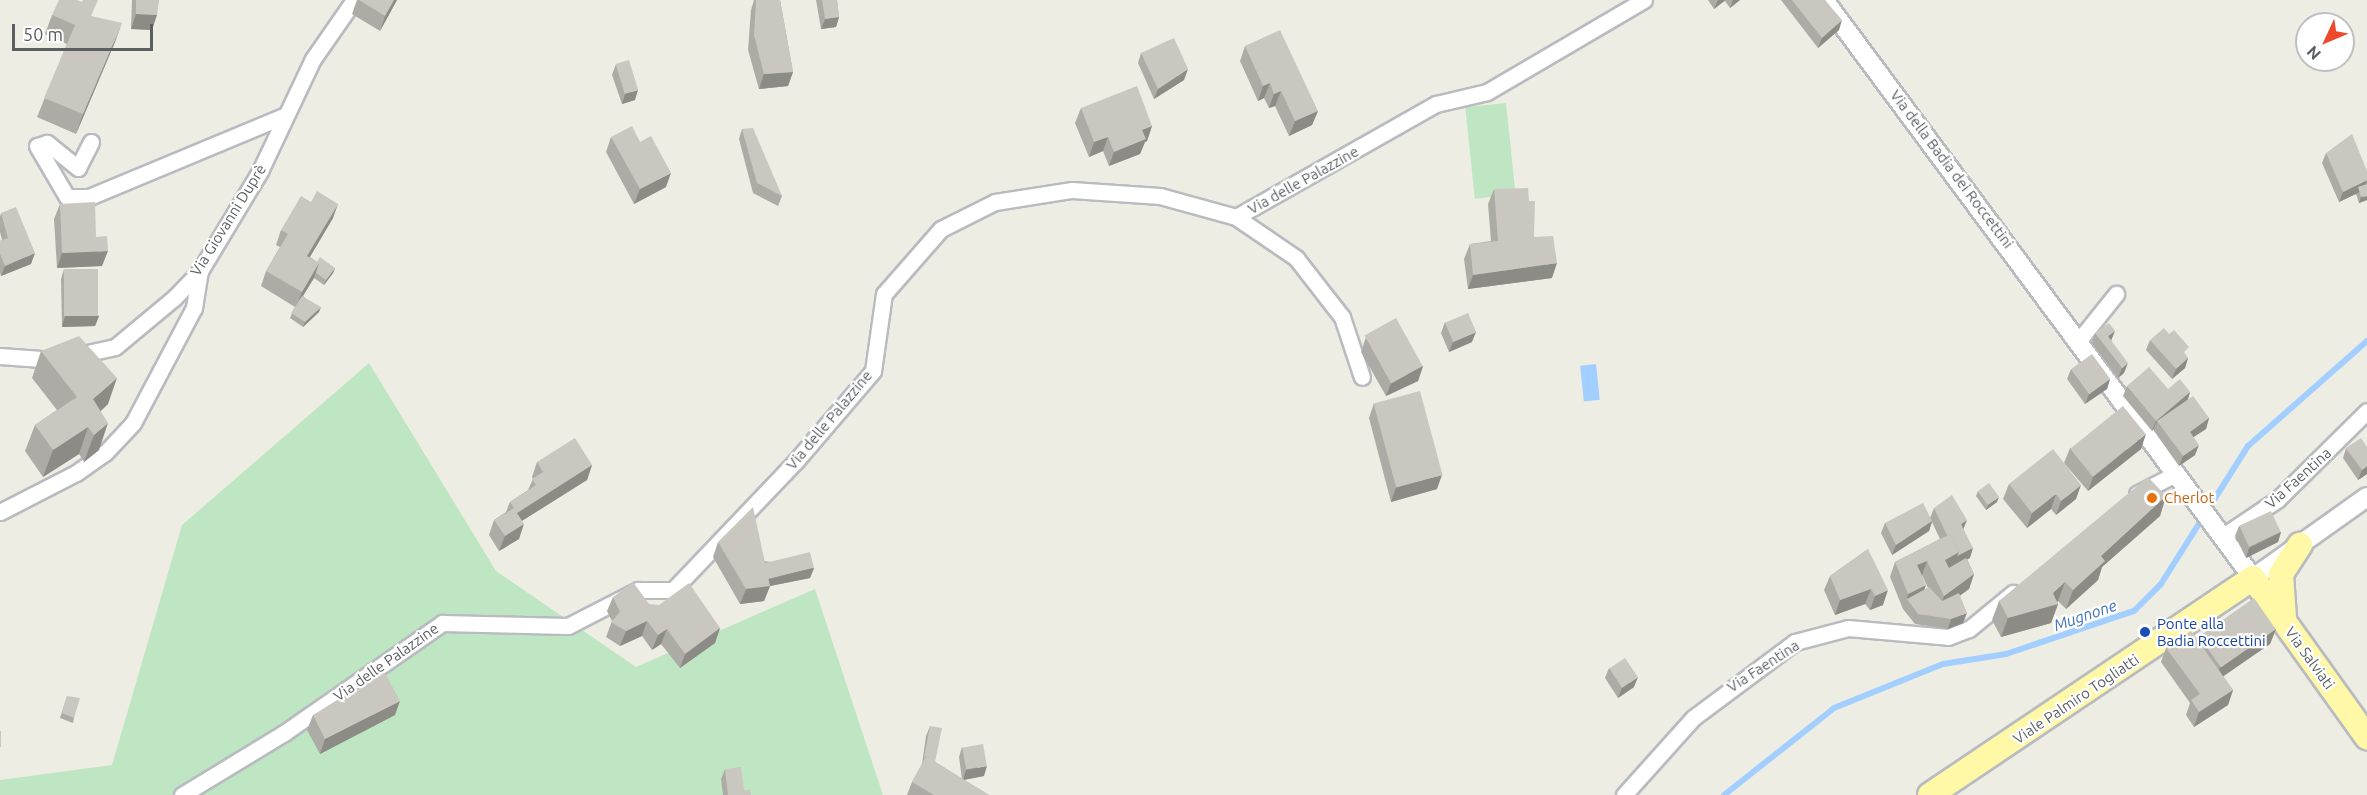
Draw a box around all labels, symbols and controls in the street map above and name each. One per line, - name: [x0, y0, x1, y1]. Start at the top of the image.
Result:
- scale bar: [15, 12, 156, 50]
- north arrow: [2295, 12, 2355, 72]
- text: 50 m: [23, 24, 63, 44]
- text: N: [2303, 43, 2324, 64]
- street label: Via della Badia dei Roccettini: [1887, 86, 2017, 252]
- street label: Via delle Palazzine: [1244, 142, 1362, 218]
- street label: Via Giovanni Duprè: [186, 161, 270, 279]
- street label: Via delle Palazzine: [782, 367, 876, 473]
- street label: Via Faentina: [2261, 444, 2335, 512]
- place label: Cherlot: [2164, 489, 2214, 507]
- marker: Cherlot: [2145, 491, 2159, 505]
- water label: Mugnone: [2051, 595, 2119, 635]
- place label: Ponte alla Badia Roccettini: [2157, 614, 2266, 649]
- street label: Via delle Palazzine: [330, 619, 442, 705]
- street label: Via Salviati: [2281, 623, 2339, 693]
- marker: Ponte alla Badia Roccettini: [2138, 625, 2152, 639]
- street label: Via Faentina: [1724, 636, 1802, 696]
- street label: Viale Palmiro Togliatti: [2010, 650, 2142, 748]

